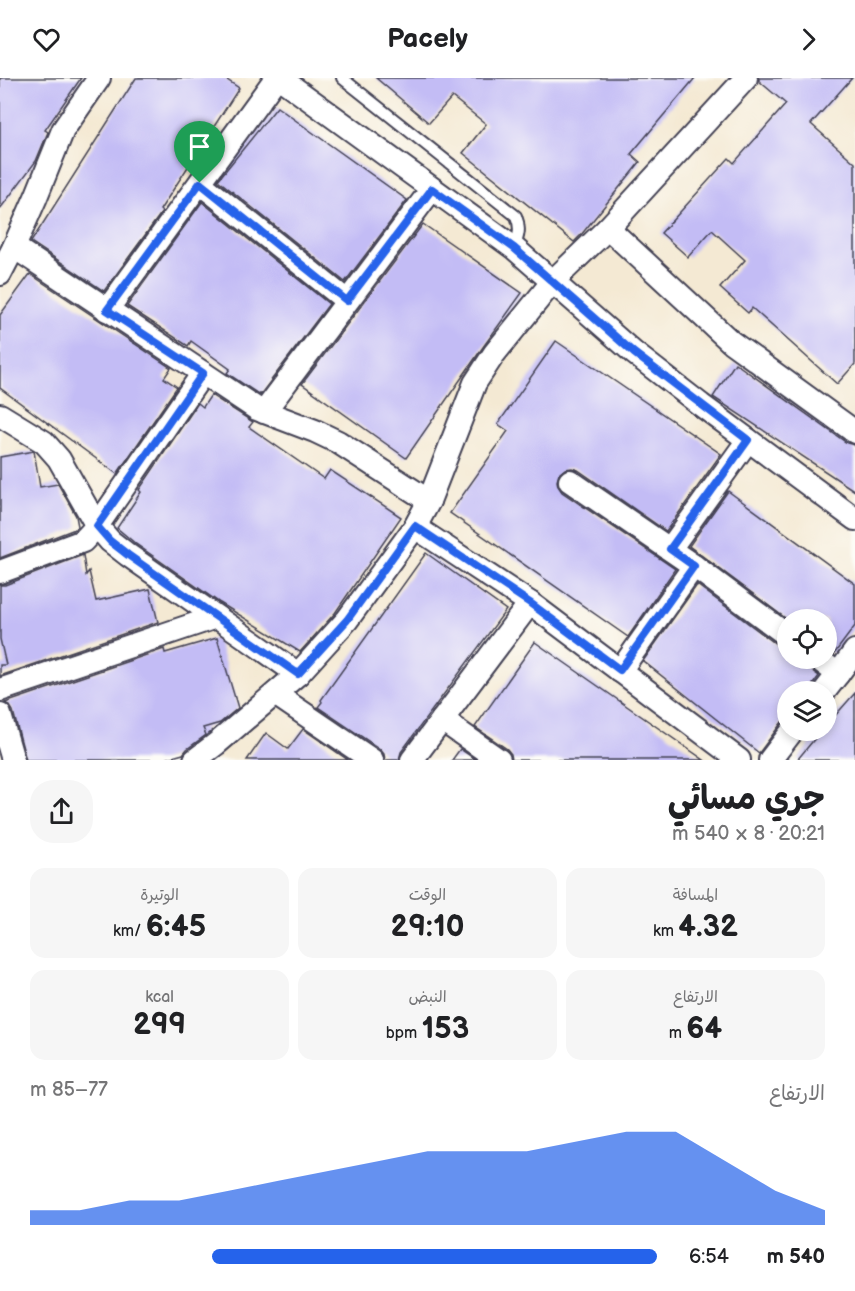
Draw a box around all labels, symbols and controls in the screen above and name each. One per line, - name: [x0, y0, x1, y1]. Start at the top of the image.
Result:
- icon: heart: [30, 23, 63, 56]
- text: Pacely: [387, 23, 468, 55]
- icon: forward: [792, 23, 825, 56]
- pin: [174, 121, 225, 183]
- icon: arrive: [183, 130, 216, 163]
- map controls: [777, 609, 837, 741]
- button: locate: [777, 609, 837, 669]
- button: layers: [777, 681, 837, 741]
- text: جري مسائي: [668, 779, 825, 819]
- button: share: [30, 780, 93, 843]
- text: 20:21 · 8 × 540 m: [672, 822, 825, 846]
- text: الوتيرة: [140, 886, 179, 905]
- text: الوقت: [409, 886, 446, 905]
- text: المسافة: [673, 886, 718, 905]
- text: 6:45: [146, 909, 206, 945]
- text: 29:10: [390, 909, 465, 945]
- text: 4.32: [678, 909, 738, 945]
- text: /km: [113, 922, 146, 941]
- text: km: [653, 922, 678, 941]
- text: kcal: [145, 988, 174, 1007]
- text: النبض: [408, 988, 447, 1007]
- text: الارتفاع: [673, 988, 718, 1007]
- text: 299: [133, 1007, 186, 1043]
- text: 153: [422, 1011, 469, 1047]
- text: 64: [686, 1011, 722, 1047]
- text: bpm: [386, 1024, 422, 1043]
- text: m: [669, 1024, 686, 1043]
- text: 77–85 m: [30, 1078, 108, 1102]
- text: الارتفاع: [769, 1082, 825, 1106]
- text: 6:54: [689, 1245, 729, 1269]
- text: 540 m: [767, 1245, 825, 1269]

